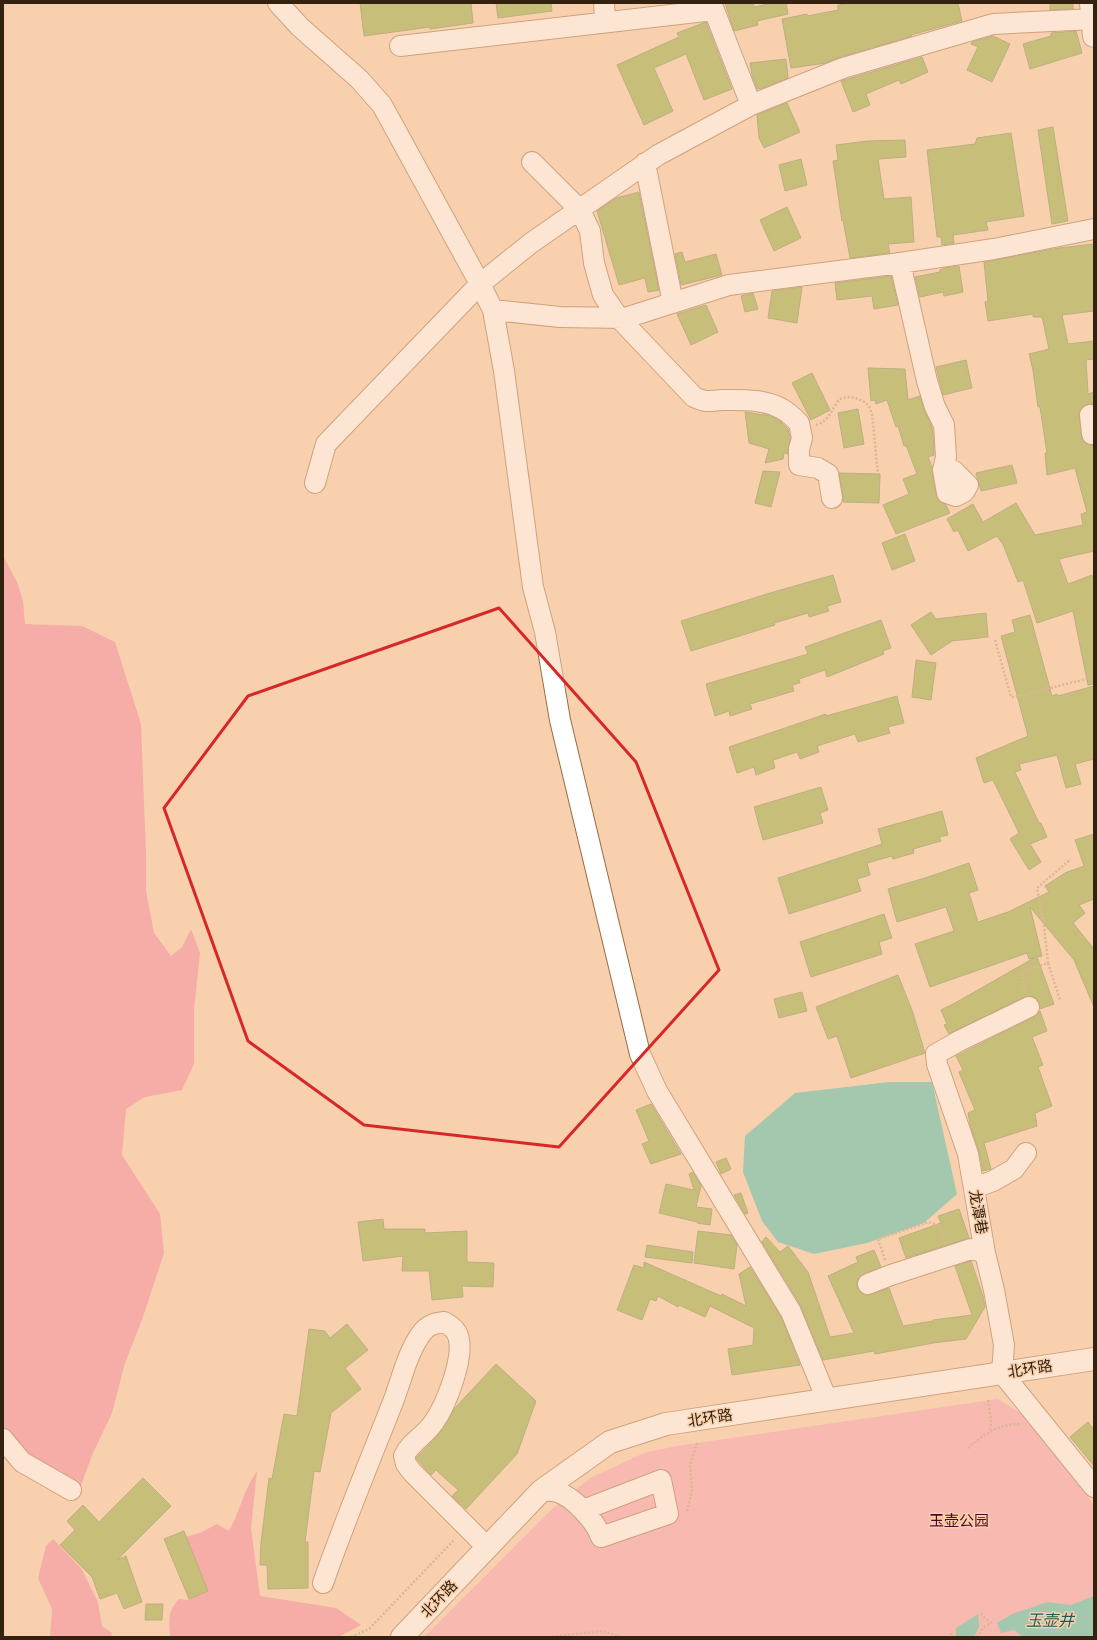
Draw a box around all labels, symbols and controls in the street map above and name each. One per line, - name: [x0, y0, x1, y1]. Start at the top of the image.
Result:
- street label: 龙潭巷: [965, 1188, 992, 1236]
- street label: 北环路: [1006, 1356, 1054, 1381]
- street label: 北环路: [686, 1405, 734, 1430]
- park label: 玉壶公园: [929, 1511, 989, 1530]
- street label: 北环路: [416, 1576, 461, 1621]
- water label: 玉壶井: [1026, 1610, 1076, 1631]

